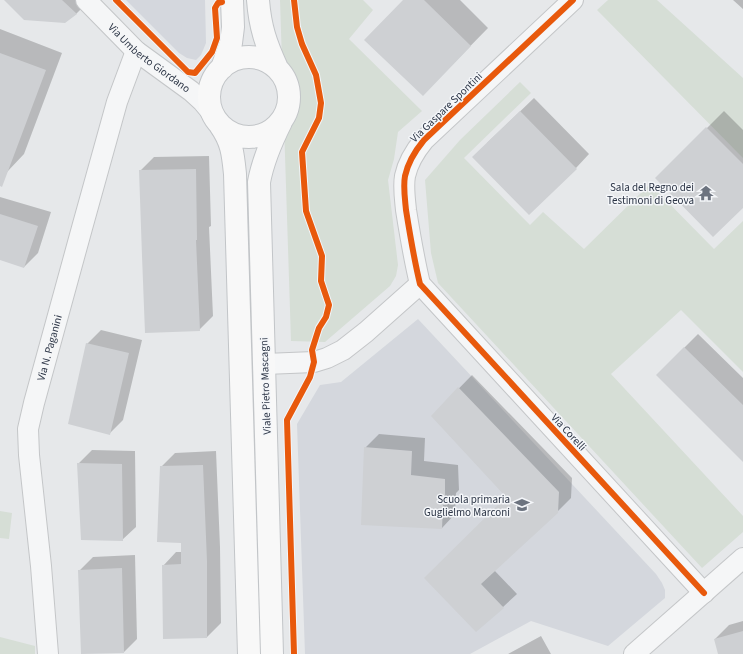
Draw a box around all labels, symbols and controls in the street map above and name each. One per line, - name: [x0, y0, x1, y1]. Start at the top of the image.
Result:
- street label: Via Umberto Giordano: [105, 20, 193, 96]
- street label: Via Gaspare Spontini: [407, 69, 486, 146]
- place label: Sala del Regno dei Testimoni di Geova: [607, 180, 694, 208]
- temple icon: Sala del Regno dei Testimoni di Geova: [697, 184, 715, 202]
- street label: Via N. Paganini: [33, 313, 66, 383]
- street label: Viale Pietro Mascagni: [256, 337, 275, 435]
- street label: Via Corelli: [548, 410, 590, 454]
- place label: Scuola primaria Guglielmo Marconi: [424, 492, 510, 520]
- school or university icon: Scuola primaria Guglielmo Marconi: [513, 496, 531, 514]

